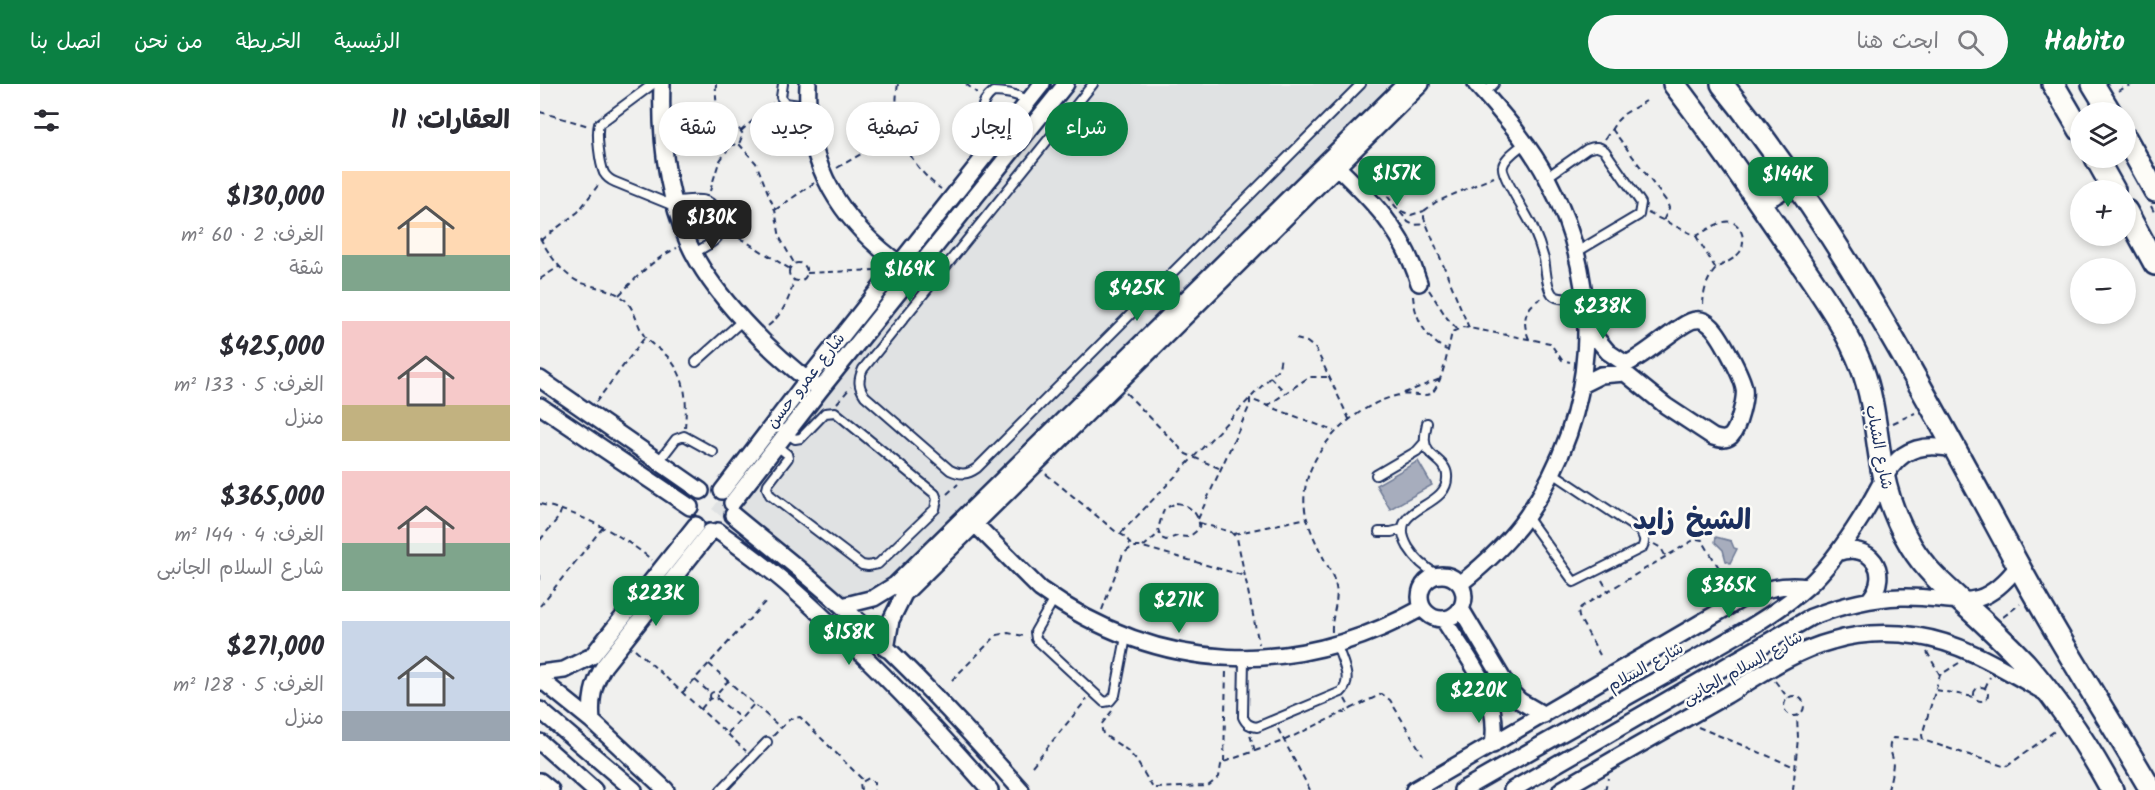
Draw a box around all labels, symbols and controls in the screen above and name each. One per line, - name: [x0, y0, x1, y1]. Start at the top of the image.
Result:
- search box: [1588, 15, 2008, 69]
- text: Habito: [2044, 20, 2125, 65]
- text: ابحث هنا: [1857, 25, 1939, 60]
- text: اتصل بنا: [30, 26, 101, 59]
- text: من نحن: [134, 26, 203, 59]
- text: الخريطة: [236, 26, 301, 59]
- text: الرئيسية: [334, 26, 400, 59]
- icon: search: [1954, 26, 1987, 59]
- text: العقارات: 11: [391, 100, 510, 142]
- chip: شقة: [659, 102, 738, 156]
- chip: جديد: [750, 102, 834, 156]
- chip: تصفية: [846, 102, 940, 156]
- chip: إيجار: [952, 102, 1033, 156]
- chip: شراء: [1045, 102, 1128, 156]
- map controls: [2070, 102, 2136, 324]
- button: layers: [2070, 102, 2136, 168]
- icon: filters: [30, 104, 63, 137]
- pin: $157K: [1355, 156, 1439, 207]
- pin: $144K: [1746, 157, 1830, 208]
- text: $157K: [1372, 159, 1422, 191]
- text: $144K: [1762, 160, 1814, 192]
- text: $130,000: [226, 177, 324, 219]
- button: +: [2070, 180, 2136, 246]
- icon: home: [390, 195, 462, 267]
- pin: $130K: [670, 200, 754, 251]
- text: $130K: [686, 203, 738, 235]
- text: الغرف: 2 · 60 m²: [181, 220, 324, 252]
- pin: $169K: [868, 252, 952, 303]
- text: شقة: [289, 253, 324, 285]
- text: $169K: [885, 255, 935, 287]
- button: −: [2070, 258, 2136, 324]
- pin: $425K: [1095, 271, 1179, 322]
- text: $425K: [1109, 274, 1165, 306]
- pin: $238K: [1561, 289, 1645, 340]
- text: $238K: [1574, 292, 1632, 324]
- text: $425,000: [219, 327, 324, 369]
- street label: شارع عمرو حسن: [761, 328, 852, 434]
- icon: home: [390, 345, 462, 417]
- text: الغرف: 5 · 133 m²: [174, 370, 324, 402]
- text: منزل: [285, 403, 324, 435]
- street label: شارع الشباب: [1858, 403, 1899, 492]
- text: $365,000: [220, 477, 324, 519]
- icon: home: [390, 495, 462, 567]
- district label: الشيخ زايد: [1633, 499, 1751, 544]
- text: الغرف: 4 · 144 m²: [175, 520, 324, 552]
- text: شارع السلام الجانبى: [156, 553, 324, 585]
- pin: $365K: [1687, 568, 1771, 619]
- text: $365K: [1701, 571, 1757, 603]
- pin: $223K: [614, 576, 698, 627]
- text: $223K: [627, 579, 685, 611]
- pin: $271K: [1137, 583, 1221, 634]
- text: $271K: [1153, 586, 1205, 618]
- pin: $158K: [807, 615, 891, 666]
- text: $158K: [823, 618, 875, 650]
- street label: شارع السلام الجانبى: [1678, 625, 1807, 712]
- text: $271,000: [226, 627, 324, 669]
- street label: شارع السلام: [1603, 636, 1688, 699]
- icon: home: [390, 645, 462, 717]
- text: الغرف: 5 · 128 m²: [173, 670, 324, 702]
- pin: $220K: [1437, 673, 1521, 724]
- text: $220K: [1450, 676, 1508, 708]
- text: منزل: [285, 703, 324, 735]

